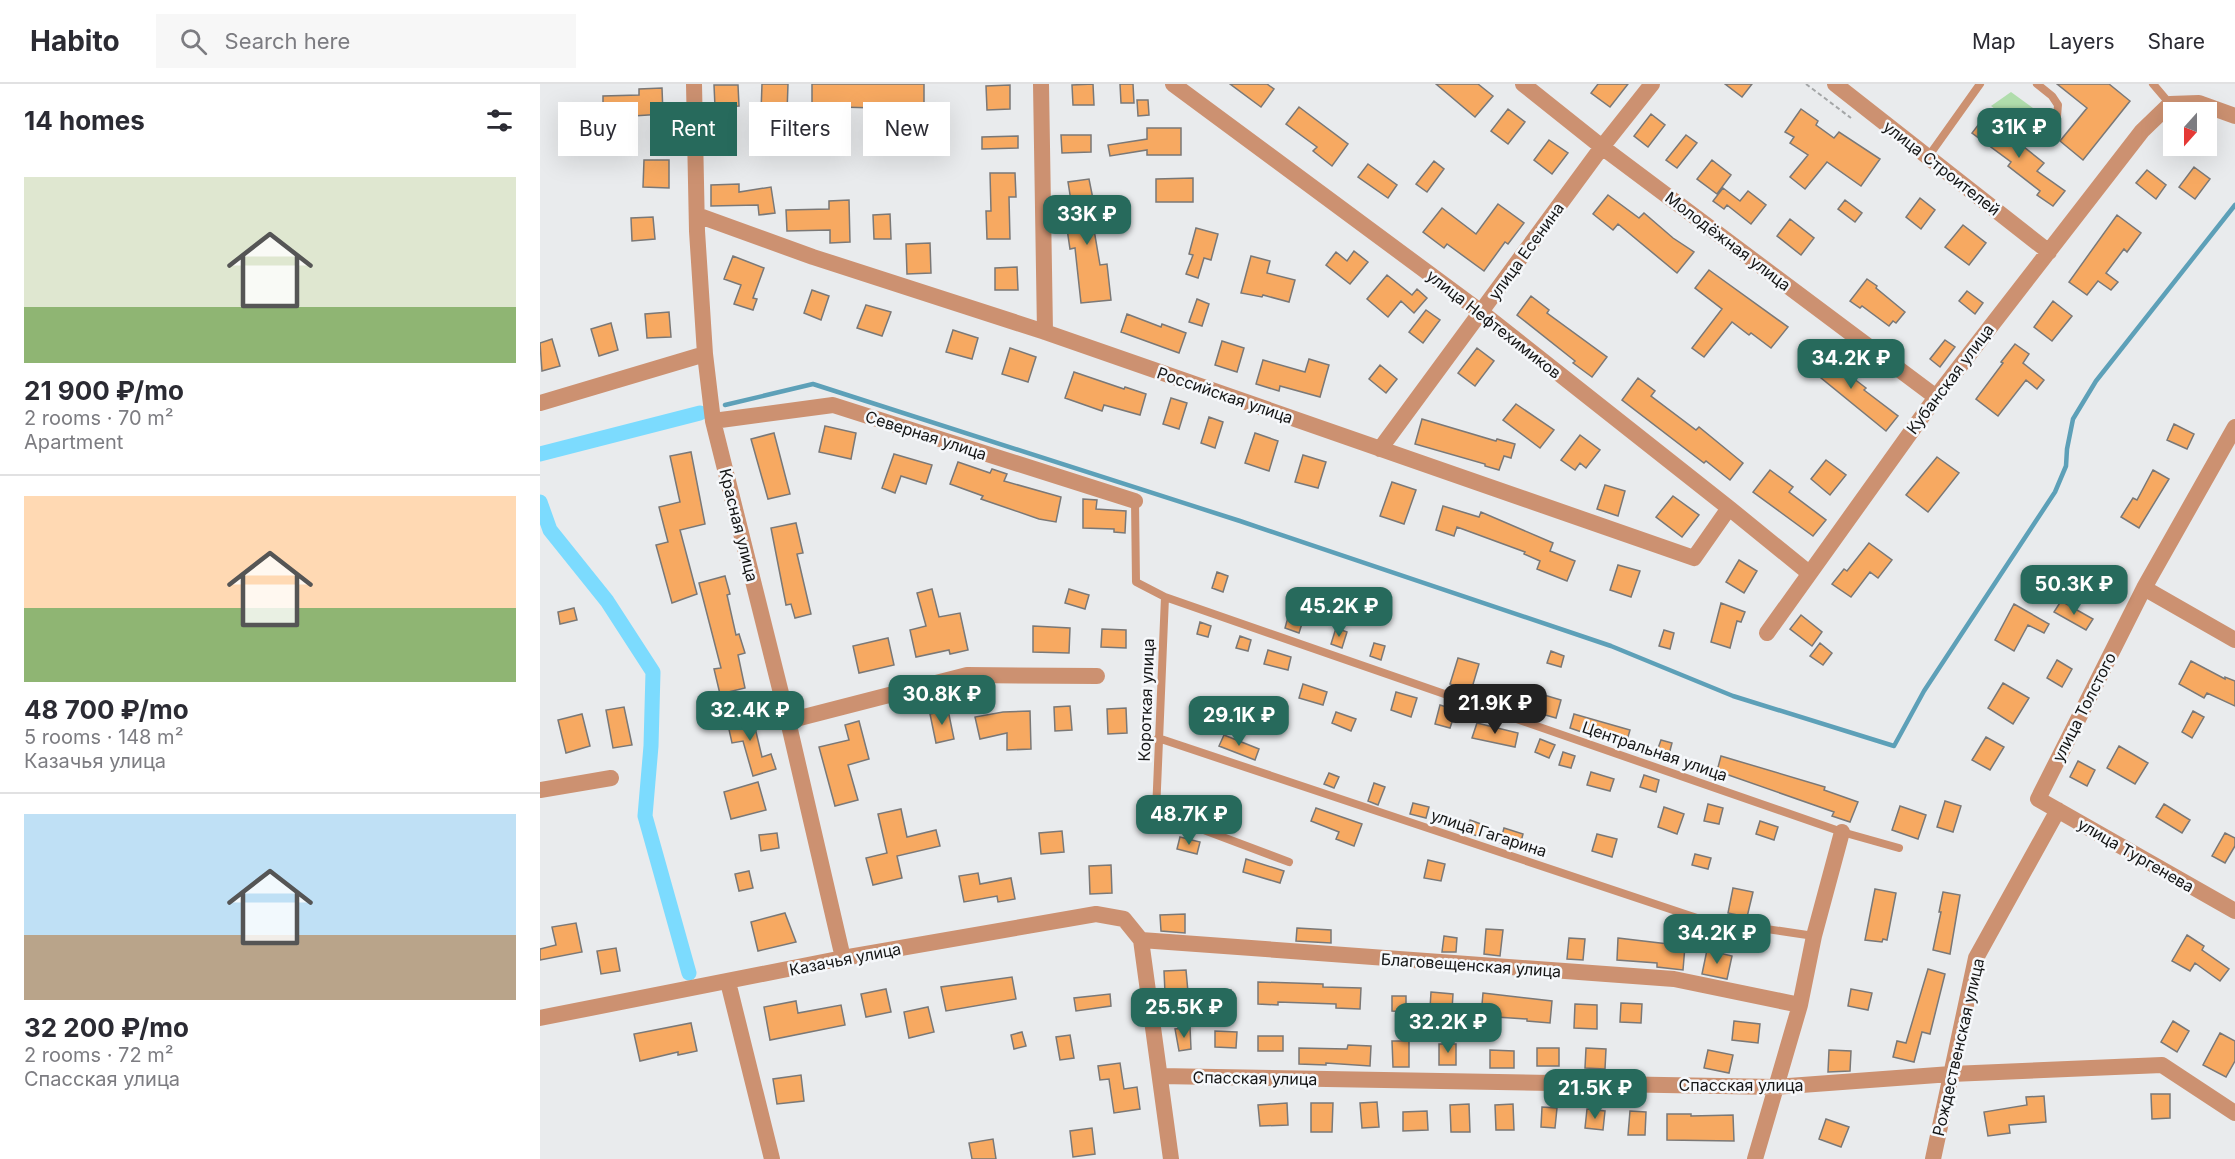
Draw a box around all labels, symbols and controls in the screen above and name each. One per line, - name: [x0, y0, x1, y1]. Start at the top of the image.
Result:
- search box: [156, 14, 576, 68]
- text: Habito: [30, 24, 120, 58]
- icon: search: [177, 25, 210, 58]
- text: Search here: [225, 28, 350, 54]
- text: Map: [1972, 29, 2016, 54]
- text: Layers: [2049, 29, 2115, 54]
- text: Share: [2148, 29, 2205, 54]
- chip: Buy: [558, 102, 638, 156]
- chip: Rent: [650, 102, 737, 156]
- chip: Filters: [749, 102, 851, 156]
- chip: New: [863, 102, 950, 156]
- north arrow: [2163, 102, 2217, 156]
- map controls: [2163, 102, 2217, 156]
- icon: filters: [483, 104, 516, 137]
- text: 14 homes: [24, 105, 145, 136]
- pin: 31K ₽: [1977, 108, 2061, 159]
- text: 31K ₽: [1991, 115, 2047, 139]
- street label: улица Строителей: [1880, 116, 2004, 220]
- street label: Молодёжная улица: [1661, 187, 1795, 295]
- pin: 33K ₽: [1045, 195, 1129, 246]
- street label: улица Есенина: [1484, 198, 1568, 304]
- text: 33K ₽: [1057, 202, 1117, 226]
- icon: home: [216, 216, 324, 324]
- street label: улица Нефтехимиков: [1423, 265, 1565, 383]
- street label: Кубанская улица: [1902, 320, 1998, 438]
- pin: 34.2K ₽: [1796, 339, 1906, 390]
- text: 34.2K ₽: [1812, 346, 1891, 370]
- street label: Российская улица: [1154, 362, 1296, 428]
- text: 21 900 ₽/mo: [24, 375, 184, 406]
- text: 2 rooms · 70 m²: [24, 406, 174, 430]
- street label: Северная улица: [863, 406, 989, 464]
- text: Apartment: [24, 430, 123, 454]
- street label: Красная улица: [715, 466, 763, 584]
- icon: home: [216, 535, 324, 643]
- pin: 50.3K ₽: [2019, 565, 2129, 616]
- text: 50.3K ₽: [2035, 572, 2113, 596]
- pin: 45.2K ₽: [1284, 587, 1394, 638]
- text: 45.2K ₽: [1299, 594, 1379, 618]
- street label: Короткая улица: [1134, 638, 1158, 762]
- street label: улица Толстого: [2048, 649, 2120, 765]
- pin: 30.8K ₽: [887, 675, 997, 726]
- text: 30.8K ₽: [903, 682, 981, 706]
- pin: 21.9K ₽: [1440, 684, 1550, 735]
- pin: 32.4K ₽: [695, 691, 805, 742]
- text: 21.9K ₽: [1458, 691, 1532, 715]
- text: 48 700 ₽/mo: [24, 694, 189, 725]
- pin: 29.1K ₽: [1184, 696, 1294, 747]
- text: 32.4K ₽: [710, 698, 790, 722]
- text: 29.1K ₽: [1203, 703, 1275, 727]
- street label: Центральная улица: [1580, 717, 1730, 785]
- text: 5 rooms · 148 m²: [24, 725, 183, 749]
- text: Казачья улица: [24, 749, 166, 773]
- pin: 48.7K ₽: [1134, 795, 1244, 846]
- text: 48.7K ₽: [1150, 802, 1228, 826]
- street label: улица Гагарина: [1429, 805, 1549, 861]
- street label: улица Тургенева: [2074, 814, 2198, 896]
- icon: home: [216, 853, 324, 961]
- pin: 34.2K ₽: [1662, 914, 1772, 965]
- text: 34.2K ₽: [1678, 921, 1757, 945]
- street label: Казачья улица: [787, 938, 903, 980]
- street label: Благовещенская улица: [1380, 949, 1562, 981]
- street label: Рождественская улица: [1928, 956, 1988, 1138]
- pin: 25.5K ₽: [1129, 988, 1239, 1039]
- text: 25.5K ₽: [1145, 995, 1223, 1019]
- pin: 32.2K ₽: [1393, 1003, 1503, 1054]
- text: 32.2K ₽: [1409, 1010, 1487, 1034]
- text: 32 200 ₽/mo: [24, 1012, 189, 1043]
- text: 2 rooms · 72 m²: [24, 1043, 174, 1067]
- text: Спасская улица: [24, 1067, 180, 1091]
- street label: Спасская улица: [1192, 1067, 1318, 1089]
- pin: 21.5K ₽: [1540, 1069, 1650, 1120]
- street label: Спасская улица: [1679, 1075, 1803, 1095]
- text: 21.5K ₽: [1558, 1076, 1632, 1100]

